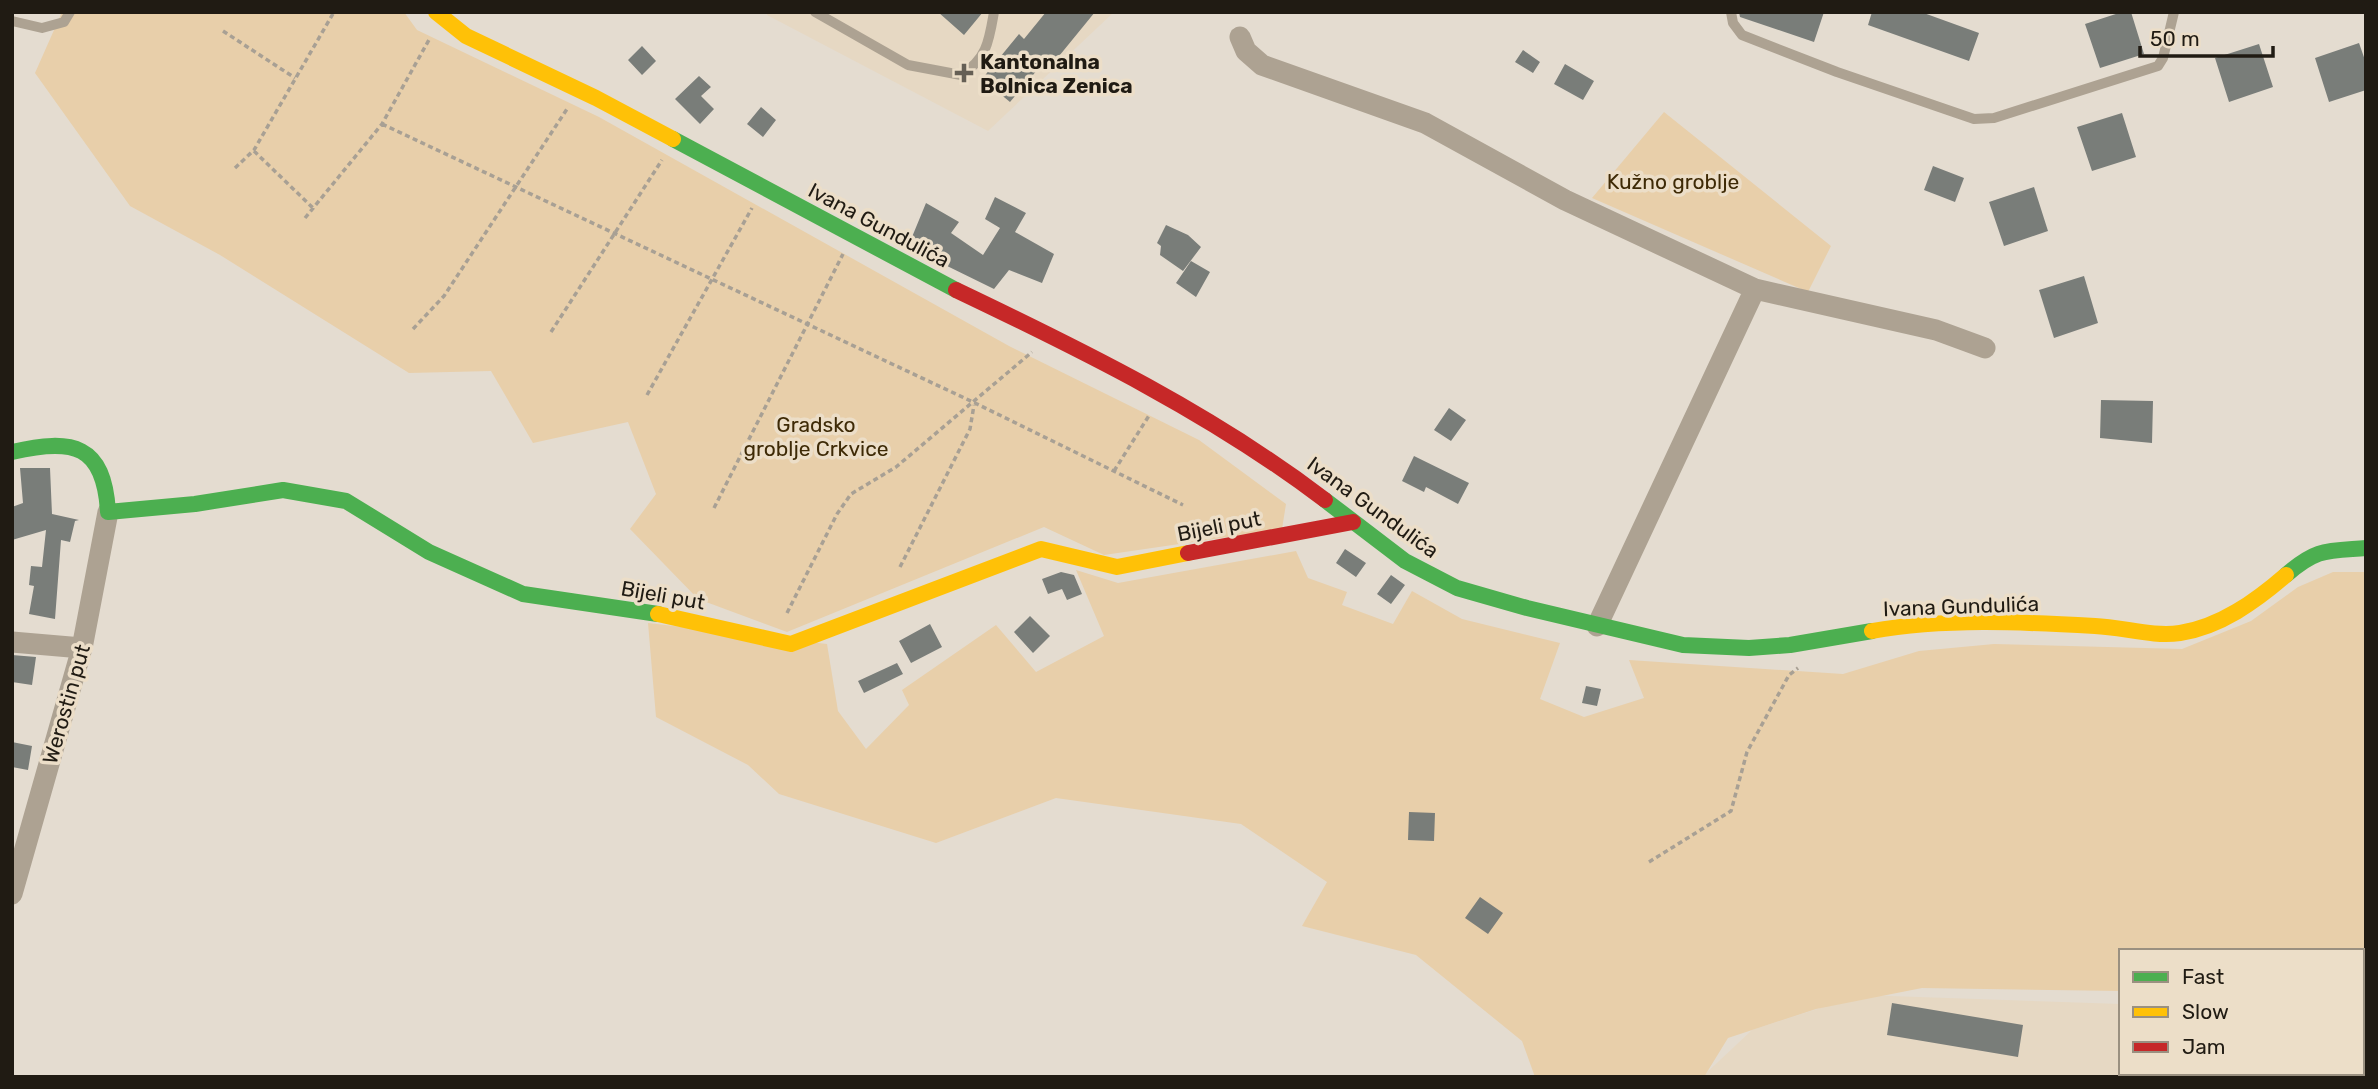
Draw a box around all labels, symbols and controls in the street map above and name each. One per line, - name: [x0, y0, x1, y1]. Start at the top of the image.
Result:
- scale bar: [2140, 14, 2273, 58]
- text: 50 m: [2150, 26, 2200, 51]
- place label: Kantonalna Bolnica Zenica: [980, 49, 1133, 98]
- marker: Kantonalna Bolnica Zenica: [954, 63, 974, 83]
- park label: Kužno groblje: [1607, 169, 1739, 194]
- street label: Ivana Gundulića: [804, 177, 954, 273]
- park label: Gradsko groblje Crkvice: [743, 412, 889, 461]
- street label: Ivana Gundulića: [1302, 451, 1444, 563]
- street label: Bijeli put: [1175, 506, 1263, 546]
- street label: Bijeli put: [619, 575, 707, 615]
- street label: Ivana Gundulića: [1883, 591, 2039, 621]
- street label: Werostin put: [37, 641, 95, 767]
- legend: [2119, 949, 2364, 1075]
- text: Fast: [2182, 964, 2224, 989]
- text: Slow: [2182, 999, 2229, 1024]
- text: Jam: [2182, 1034, 2226, 1059]

